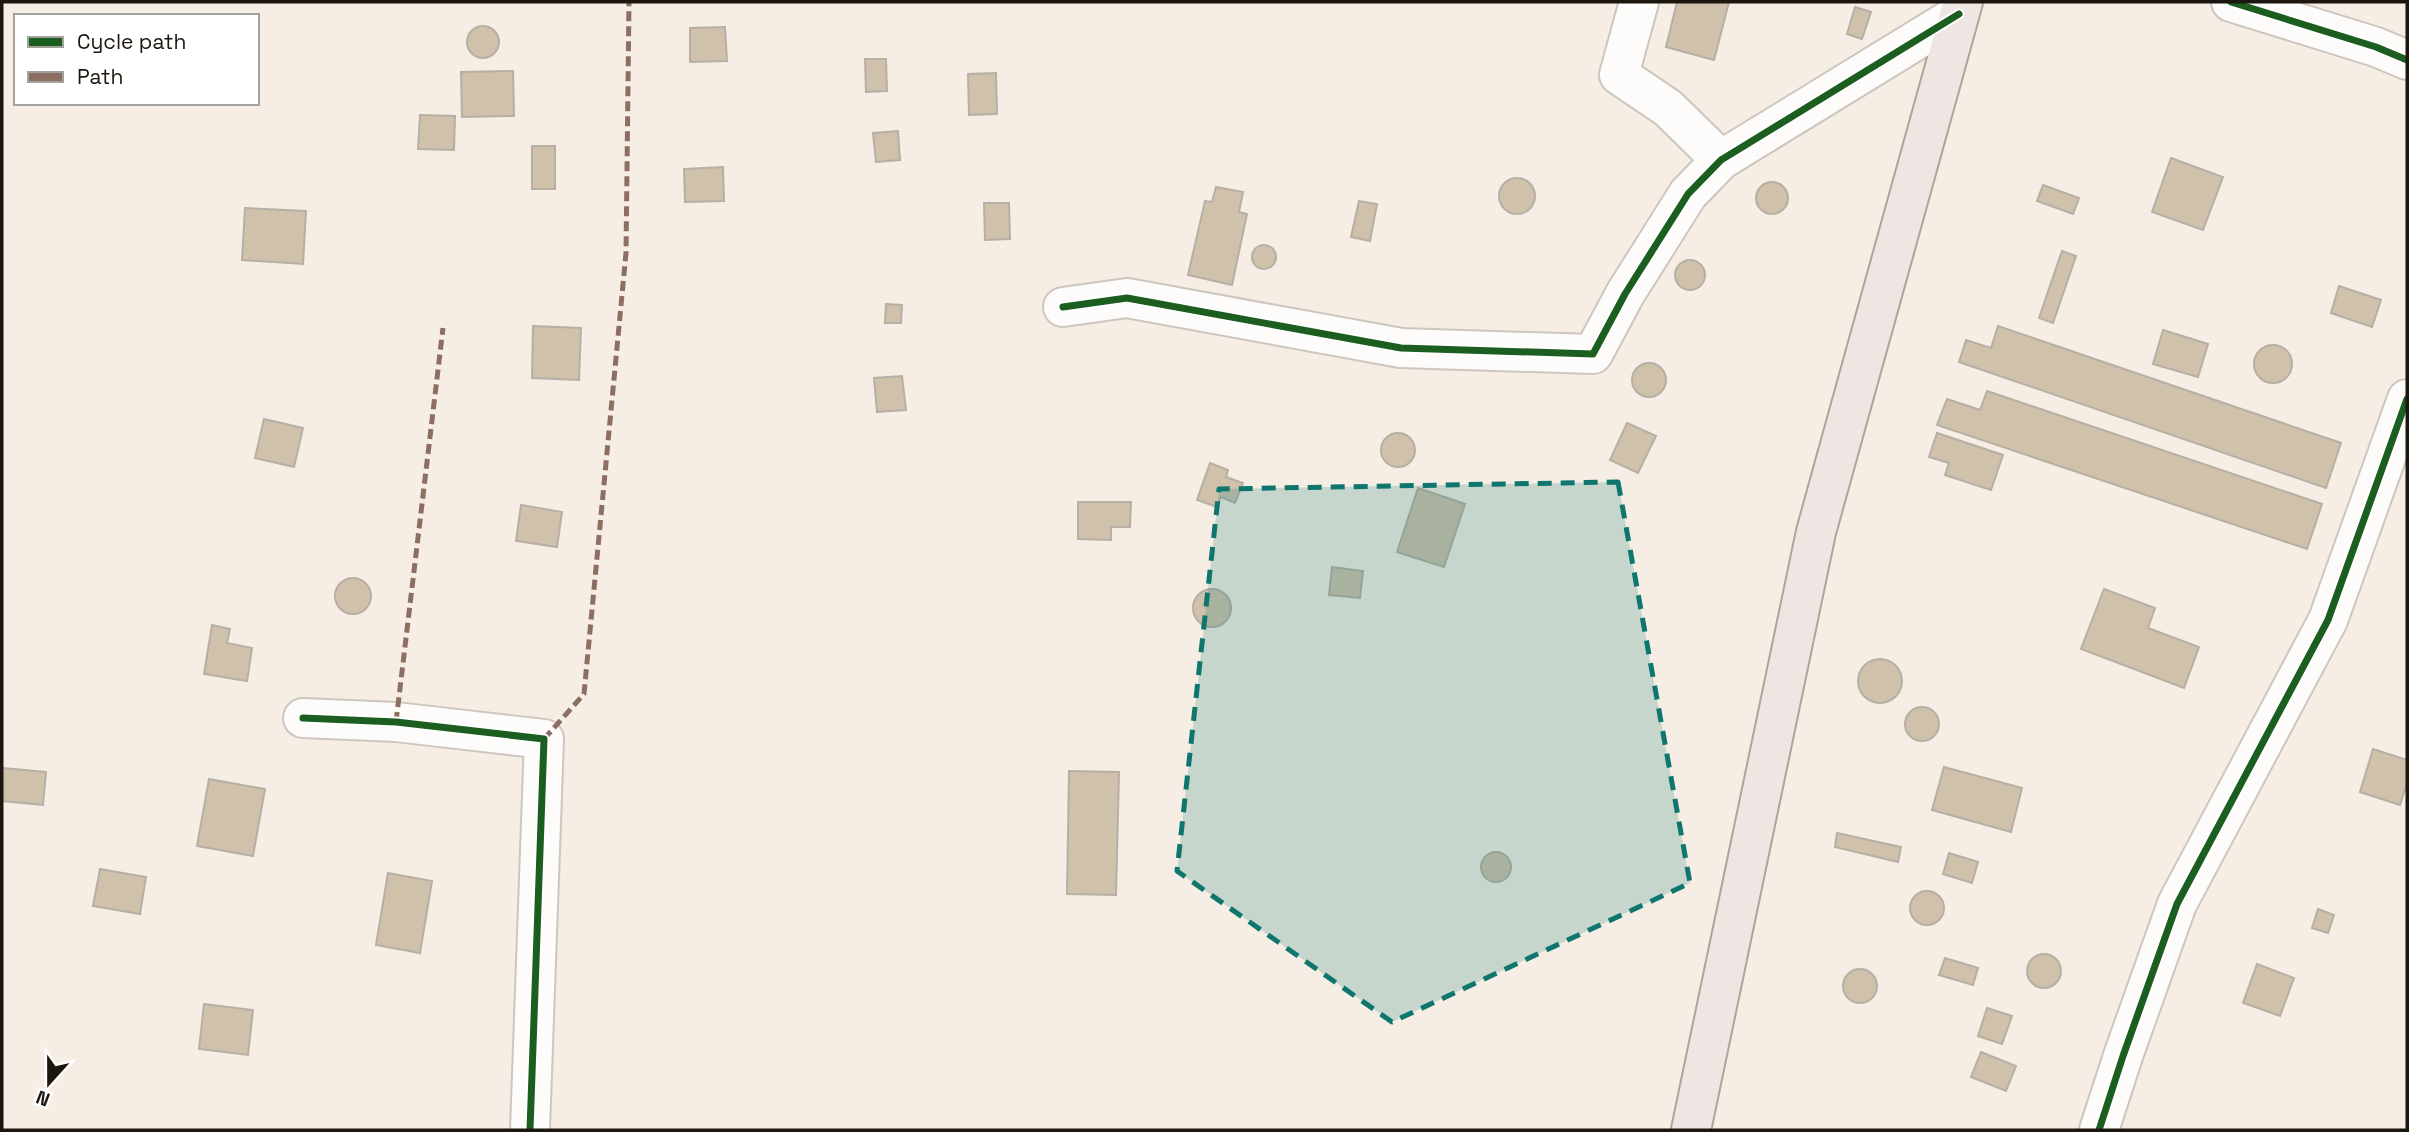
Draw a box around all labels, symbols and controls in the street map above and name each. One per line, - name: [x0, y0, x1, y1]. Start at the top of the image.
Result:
- legend: [14, 14, 259, 105]
- text: Cycle path: [77, 28, 186, 55]
- text: Path: [77, 63, 123, 90]
- north arrow: [14, 1048, 84, 1118]
- text: N: [33, 1084, 54, 1112]

